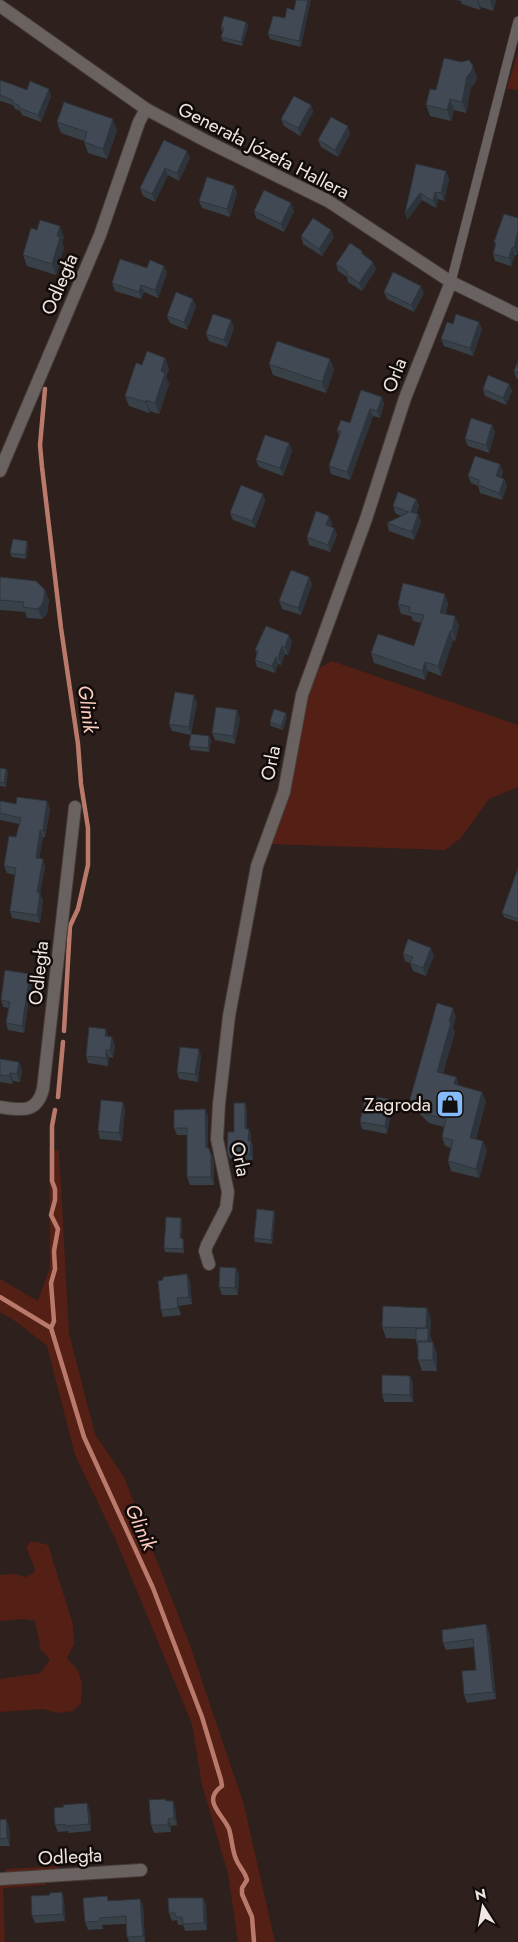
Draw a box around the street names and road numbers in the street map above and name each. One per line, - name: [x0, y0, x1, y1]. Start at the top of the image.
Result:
- street label: Generała Józefa Hallera: [173, 95, 354, 205]
- street label: Odległa: [34, 249, 84, 319]
- street label: Orla: [376, 354, 413, 396]
- street label: Orla: [254, 743, 287, 783]
- street label: Odległa: [22, 940, 55, 1006]
- street label: Orla: [224, 1139, 257, 1179]
- street label: Odległa: [37, 1841, 103, 1872]

